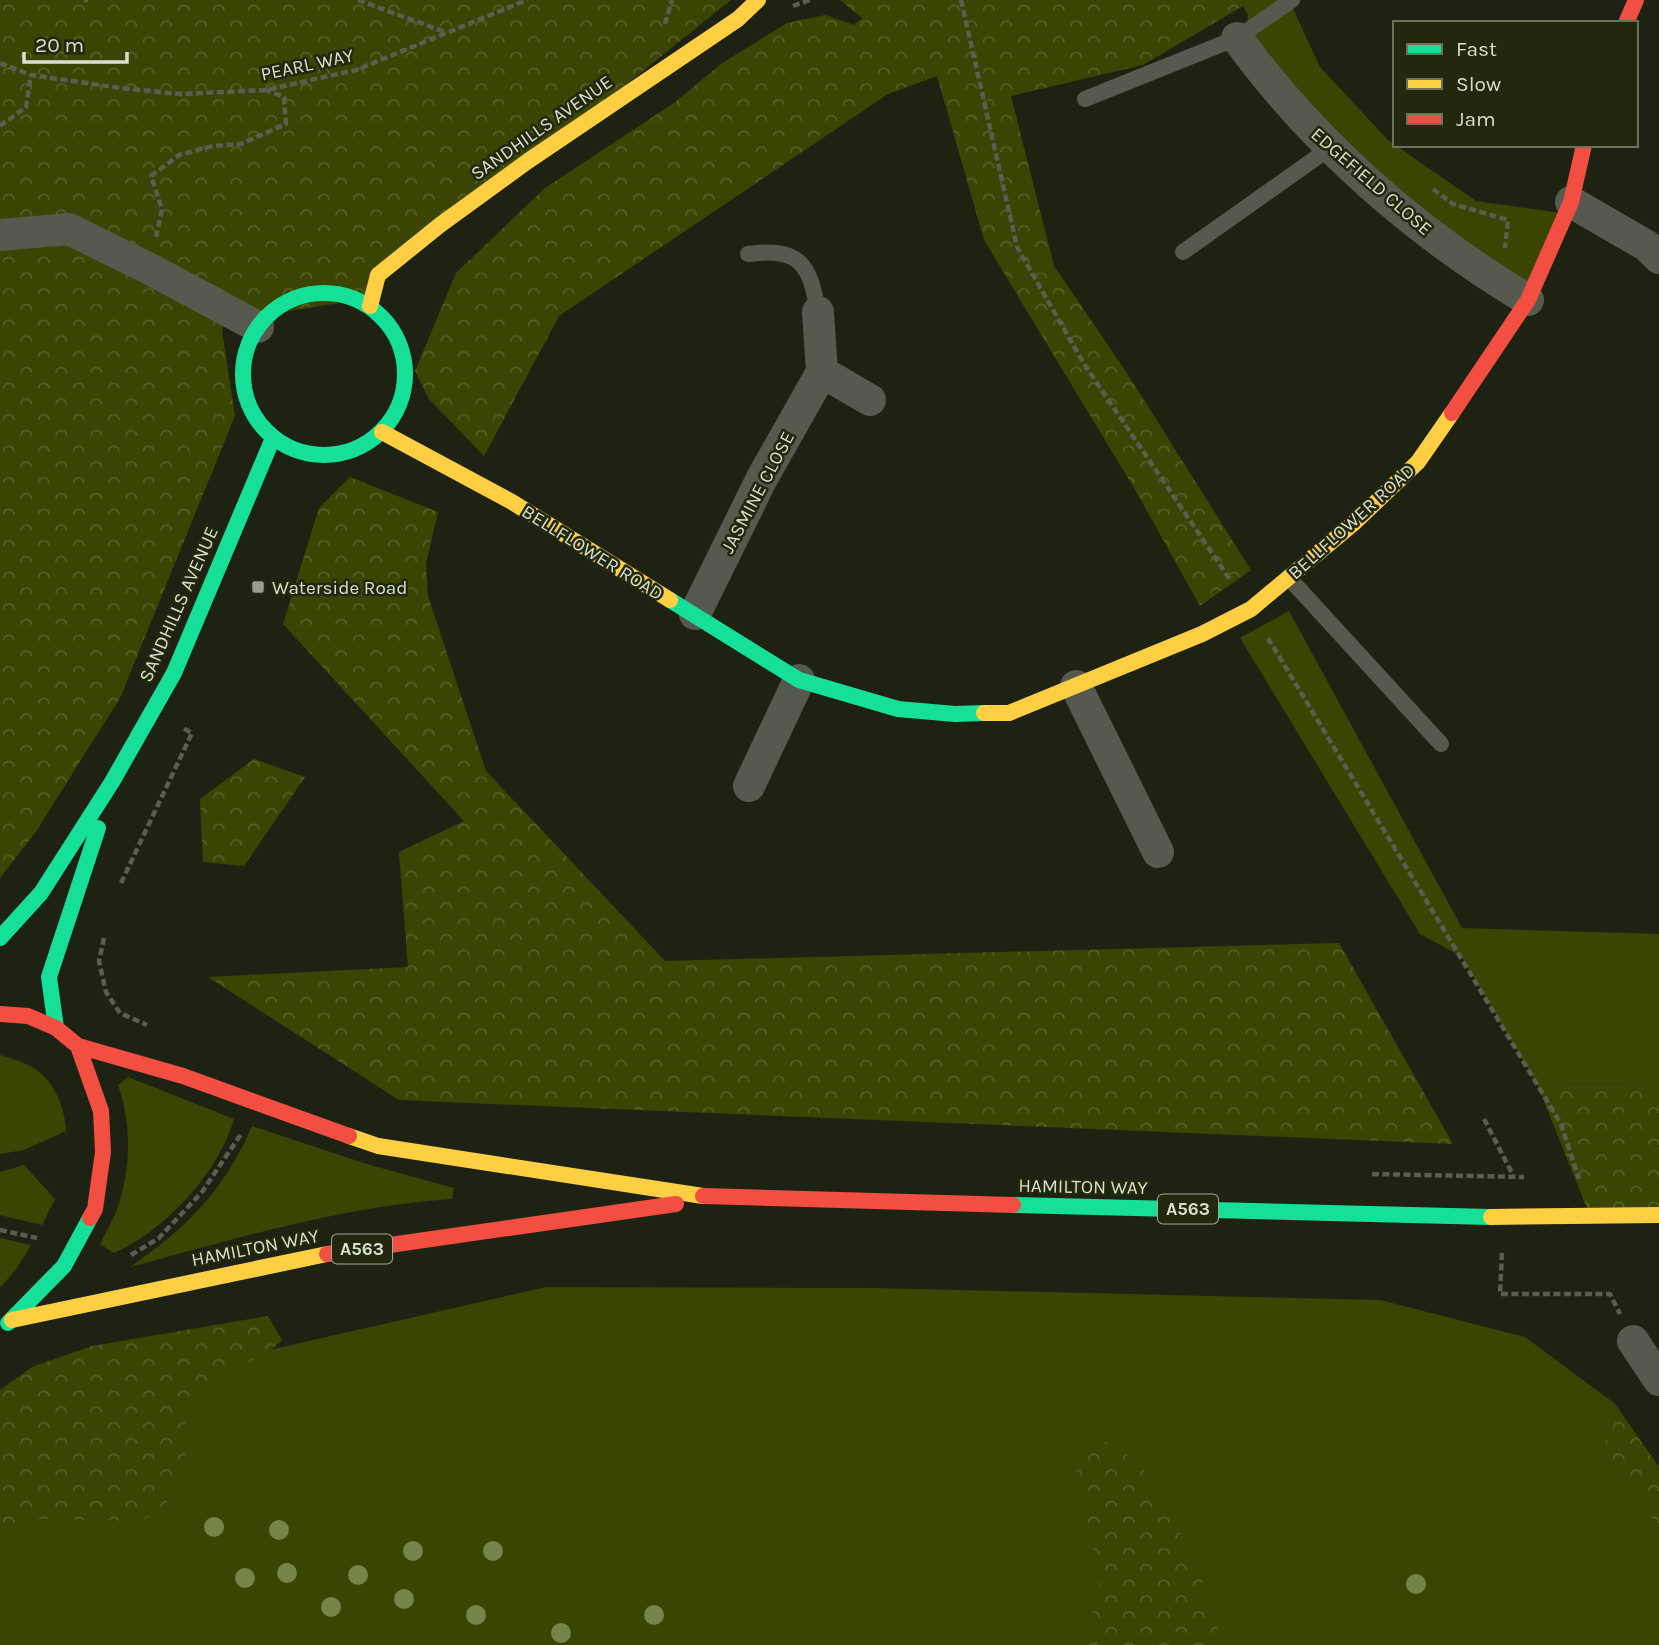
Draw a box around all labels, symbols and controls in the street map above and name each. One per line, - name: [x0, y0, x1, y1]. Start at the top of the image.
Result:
- scale bar: [24, 21, 128, 65]
- legend: [1393, 21, 1638, 147]
- text: 20 m: [35, 33, 84, 57]
- text: Fast: [1456, 37, 1497, 61]
- street label: PEARL WAY: [259, 44, 356, 86]
- street label: SANDHILLS AVENUE: [467, 71, 617, 185]
- text: Slow: [1456, 72, 1501, 96]
- text: Jam: [1456, 107, 1496, 131]
- street label: EDGEFIELD CLOSE: [1306, 123, 1436, 240]
- street label: JASMINE CLOSE: [717, 428, 799, 557]
- street label: BELLFLOWER ROAD: [1284, 459, 1419, 584]
- street label: BELLFLOWER ROAD: [518, 500, 667, 605]
- street label: SANDHILLS AVENUE: [135, 523, 223, 685]
- place label: Waterside Road: [272, 577, 408, 599]
- marker: Waterside Road: [250, 579, 266, 595]
- street label: HAMILTON WAY: [1018, 1175, 1148, 1199]
- road number: A563: [1158, 1194, 1218, 1224]
- street label: HAMILTON WAY: [190, 1225, 321, 1271]
- road number: A563: [332, 1234, 392, 1264]

